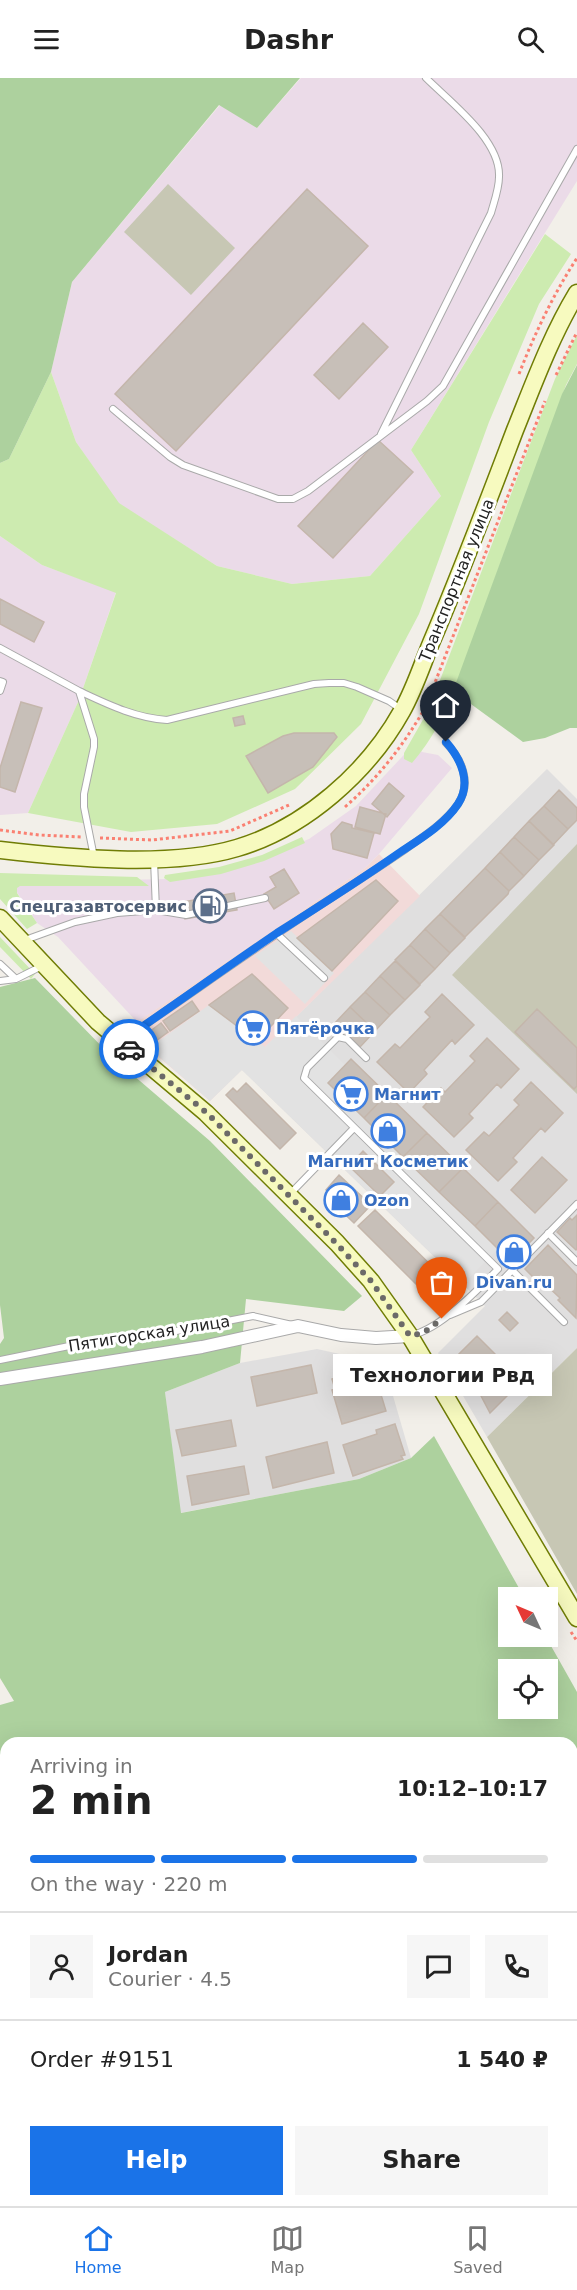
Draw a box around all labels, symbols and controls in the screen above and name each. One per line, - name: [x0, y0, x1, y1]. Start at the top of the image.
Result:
- icon: menu: [30, 23, 63, 56]
- icon: search: [514, 23, 547, 56]
- text: Dashr: [244, 24, 333, 55]
- street label: Транспортная улица: [415, 496, 498, 666]
- pin: [420, 680, 471, 742]
- icon: home: [429, 689, 462, 722]
- fuel station icon: Спецгазавтосервис: [192, 888, 228, 924]
- place label: Спецгазавтосервис: [9, 897, 187, 916]
- supermarket icon: Пятёрочка: [235, 1010, 271, 1046]
- courier: [99, 1019, 159, 1079]
- place label: Пятёрочка: [276, 1019, 375, 1038]
- icon: car: [113, 1033, 146, 1066]
- supermarket icon: Магнит: [333, 1076, 369, 1112]
- place label: Магнит: [374, 1085, 441, 1104]
- shop icon: Магнит Косметик: [370, 1113, 406, 1149]
- place label: Магнит Косметик: [307, 1152, 469, 1171]
- shop icon: Ozon: [323, 1182, 359, 1218]
- place label: Ozon: [364, 1191, 409, 1210]
- shop icon: Divan.ru: [496, 1234, 532, 1270]
- pin: [416, 1257, 467, 1319]
- icon: bag: [425, 1266, 458, 1299]
- place label: Divan.ru: [476, 1273, 552, 1292]
- street label: Пятигорская улица: [67, 1311, 231, 1356]
- callout: Технологии Рвд: [332, 1355, 552, 1397]
- text: Технологии Рвд: [350, 1363, 535, 1387]
- north arrow: [498, 1587, 558, 1647]
- map controls: [498, 1587, 558, 1719]
- button: locate: [498, 1659, 558, 1719]
- text: Arriving in: [30, 1754, 133, 1778]
- text: 10:12–10:17: [397, 1776, 548, 1801]
- text: 2 min: [30, 1778, 152, 1823]
- text: On the way · 220 m: [30, 1872, 228, 1896]
- button: person: [30, 1935, 93, 1998]
- button: chat: [407, 1935, 470, 1998]
- button: phone: [485, 1935, 548, 1998]
- text: Jordan: [108, 1942, 188, 1967]
- text: Courier · 4.5: [108, 1967, 232, 1991]
- text: Order #9151: [30, 2047, 174, 2072]
- text: 1 540 ₽: [456, 2047, 548, 2072]
- button: Help: [30, 2126, 283, 2195]
- button: Share: [295, 2126, 548, 2195]
- tab: Home: [74, 2222, 122, 2277]
- tab: Map: [271, 2222, 304, 2277]
- tab: Saved: [453, 2222, 503, 2277]

